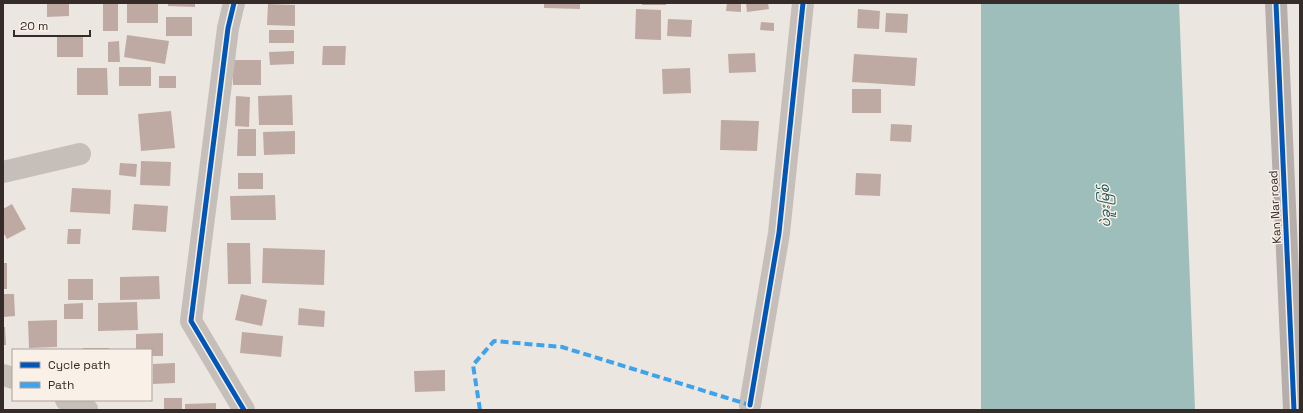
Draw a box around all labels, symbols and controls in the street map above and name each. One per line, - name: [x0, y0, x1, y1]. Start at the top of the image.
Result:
- scale bar: [14, 12, 90, 38]
- text: 20 m: [20, 18, 48, 34]
- street label: Kan Nar road: [1265, 170, 1285, 244]
- water label: ပဲခူးမြစ်: [1095, 183, 1117, 228]
- legend: [12, 349, 152, 401]
- text: Cycle path: [48, 357, 110, 373]
- text: Path: [48, 377, 74, 393]

